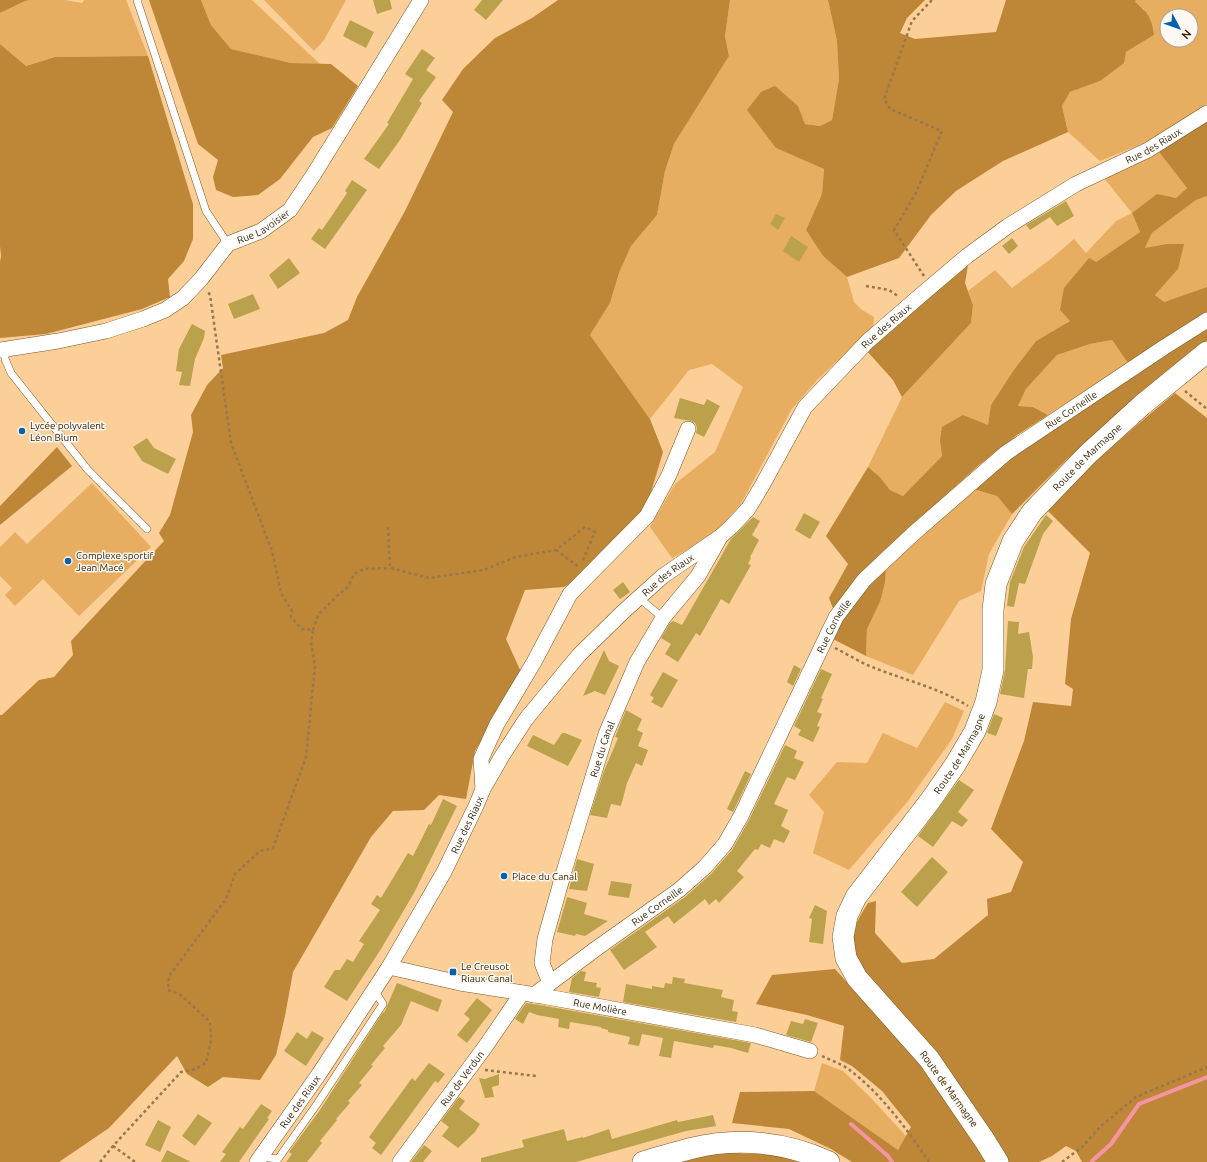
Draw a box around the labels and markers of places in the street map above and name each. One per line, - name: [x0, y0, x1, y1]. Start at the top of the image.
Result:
- place label: Lycée polyvalent Léon Blum: [30, 420, 105, 443]
- marker: Lycée polyvalent Léon Blum: [17, 426, 27, 436]
- place label: Complexe sportif Jean Macé: [76, 550, 154, 573]
- marker: Complexe sportif Jean Macé: [63, 556, 73, 566]
- marker: Place du Canal: [499, 871, 509, 881]
- place label: Place du Canal: [512, 871, 577, 882]
- place label: Le Creusot Riaux Canal: [461, 961, 513, 984]
- marker: Le Creusot Riaux Canal: [448, 967, 458, 977]

